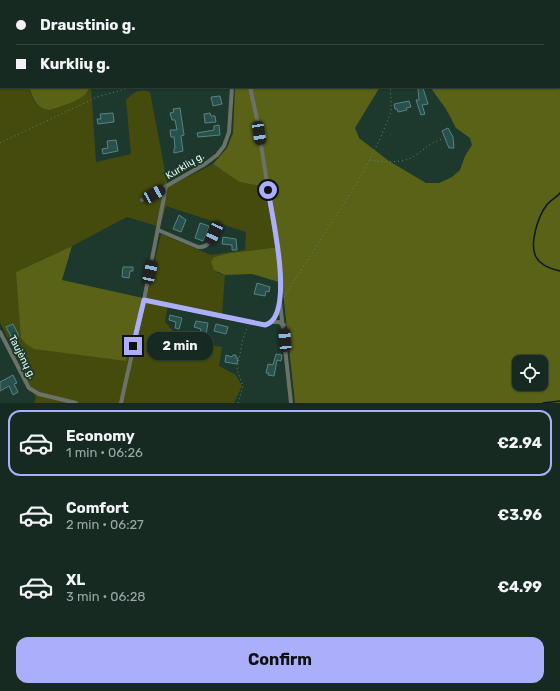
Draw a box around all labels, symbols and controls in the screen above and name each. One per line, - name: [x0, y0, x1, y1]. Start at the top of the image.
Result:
- text: Draustinio g.: [40, 16, 136, 34]
- text: Kurklių g.: [40, 55, 110, 73]
- car: [251, 120, 267, 146]
- street label: Kurklių g.: [164, 150, 206, 182]
- route start: [259, 181, 277, 199]
- car: [141, 183, 167, 205]
- car: [203, 220, 225, 246]
- car: [142, 259, 158, 285]
- car: [278, 328, 292, 352]
- callout: 2 min: [147, 332, 213, 360]
- street label: Taujėnų g.: [6, 333, 38, 381]
- route end: [124, 337, 142, 355]
- text: 2 min: [162, 338, 198, 353]
- map controls: [512, 355, 548, 391]
- button: locate: [512, 355, 548, 391]
- icon: car: [18, 425, 54, 461]
- text: Economy: [66, 427, 135, 445]
- text: €2.94: [497, 434, 542, 452]
- text: 1 min · 06:26: [66, 445, 143, 460]
- icon: car: [18, 497, 54, 533]
- text: Comfort: [66, 499, 129, 517]
- text: €3.96: [497, 506, 542, 524]
- text: 2 min · 06:27: [66, 517, 144, 532]
- icon: car: [18, 569, 54, 605]
- text: XL: [66, 571, 85, 589]
- text: €4.99: [497, 578, 542, 596]
- text: 3 min · 06:28: [66, 589, 146, 604]
- button: Confirm: [16, 637, 544, 683]

